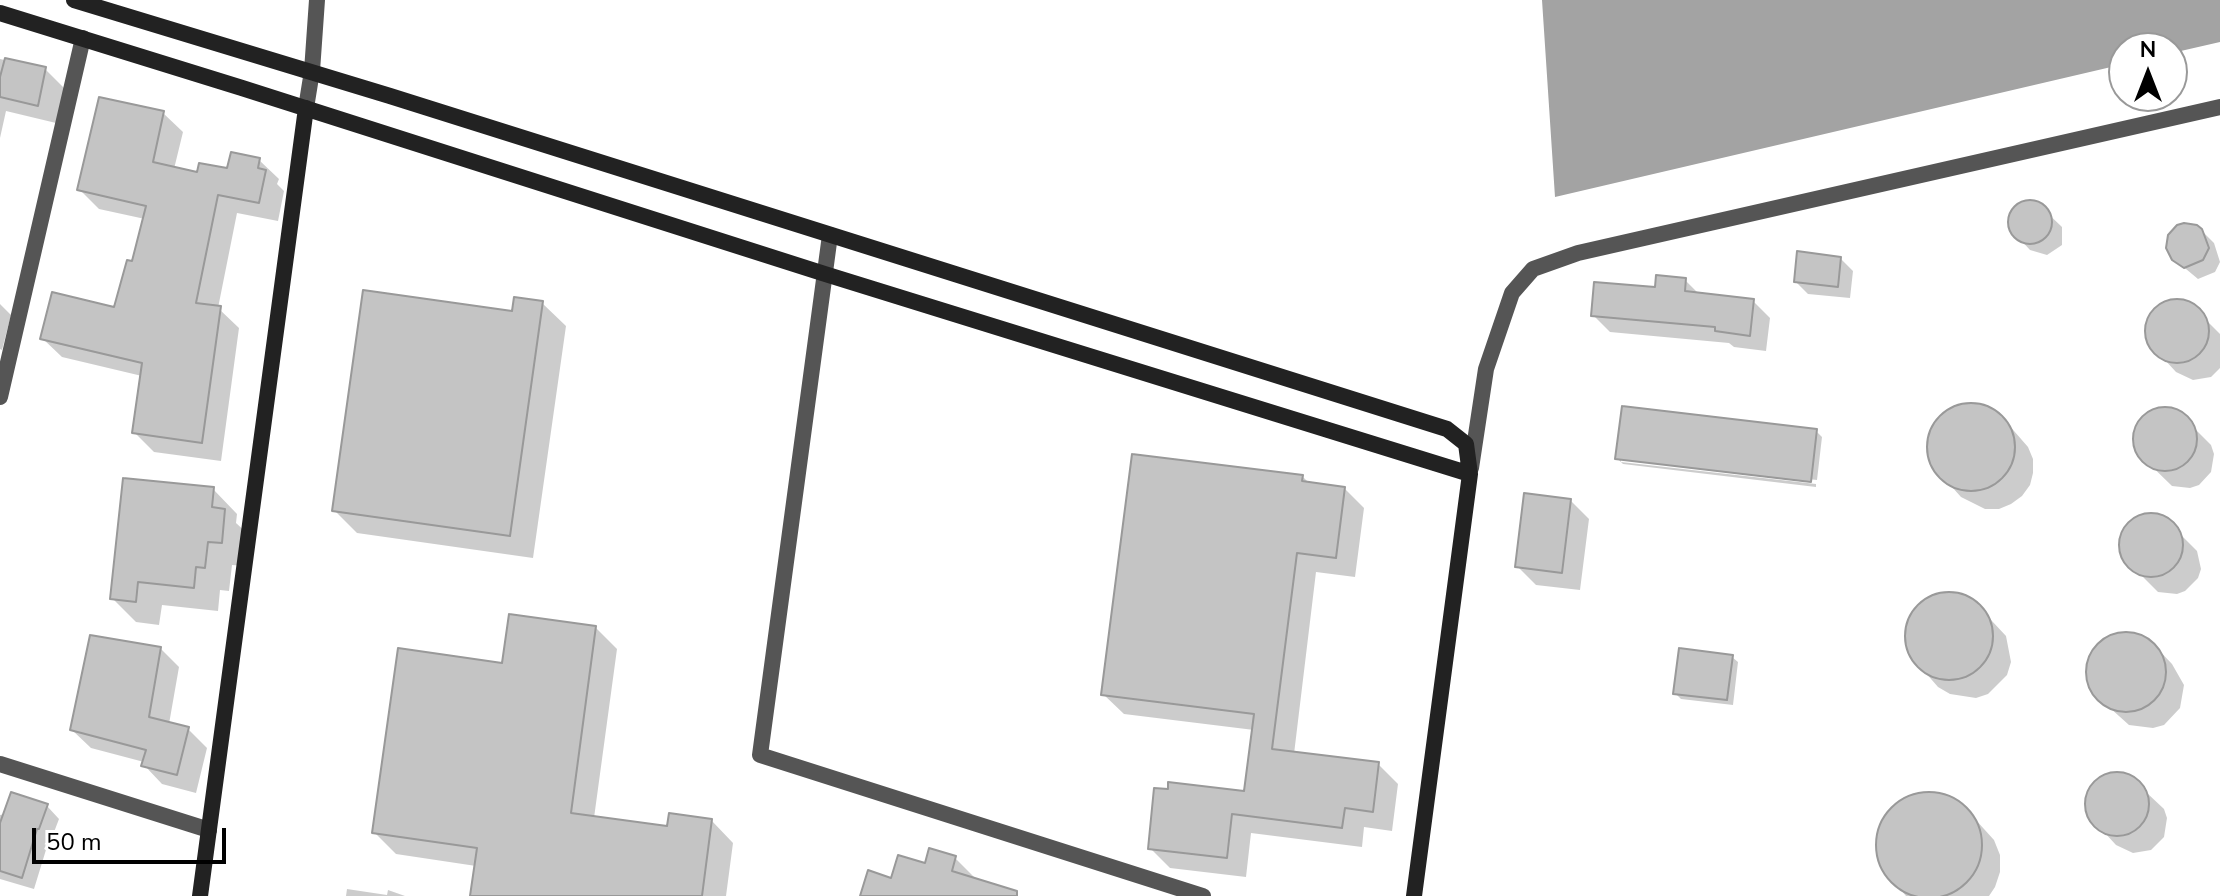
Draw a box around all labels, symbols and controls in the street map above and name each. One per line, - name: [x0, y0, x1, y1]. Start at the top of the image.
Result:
- north arrow: [2108, 32, 2188, 112]
- text: N: [2140, 35, 2156, 65]
- scale bar: [36, 812, 230, 862]
- text: 50 m: [46, 826, 102, 858]

